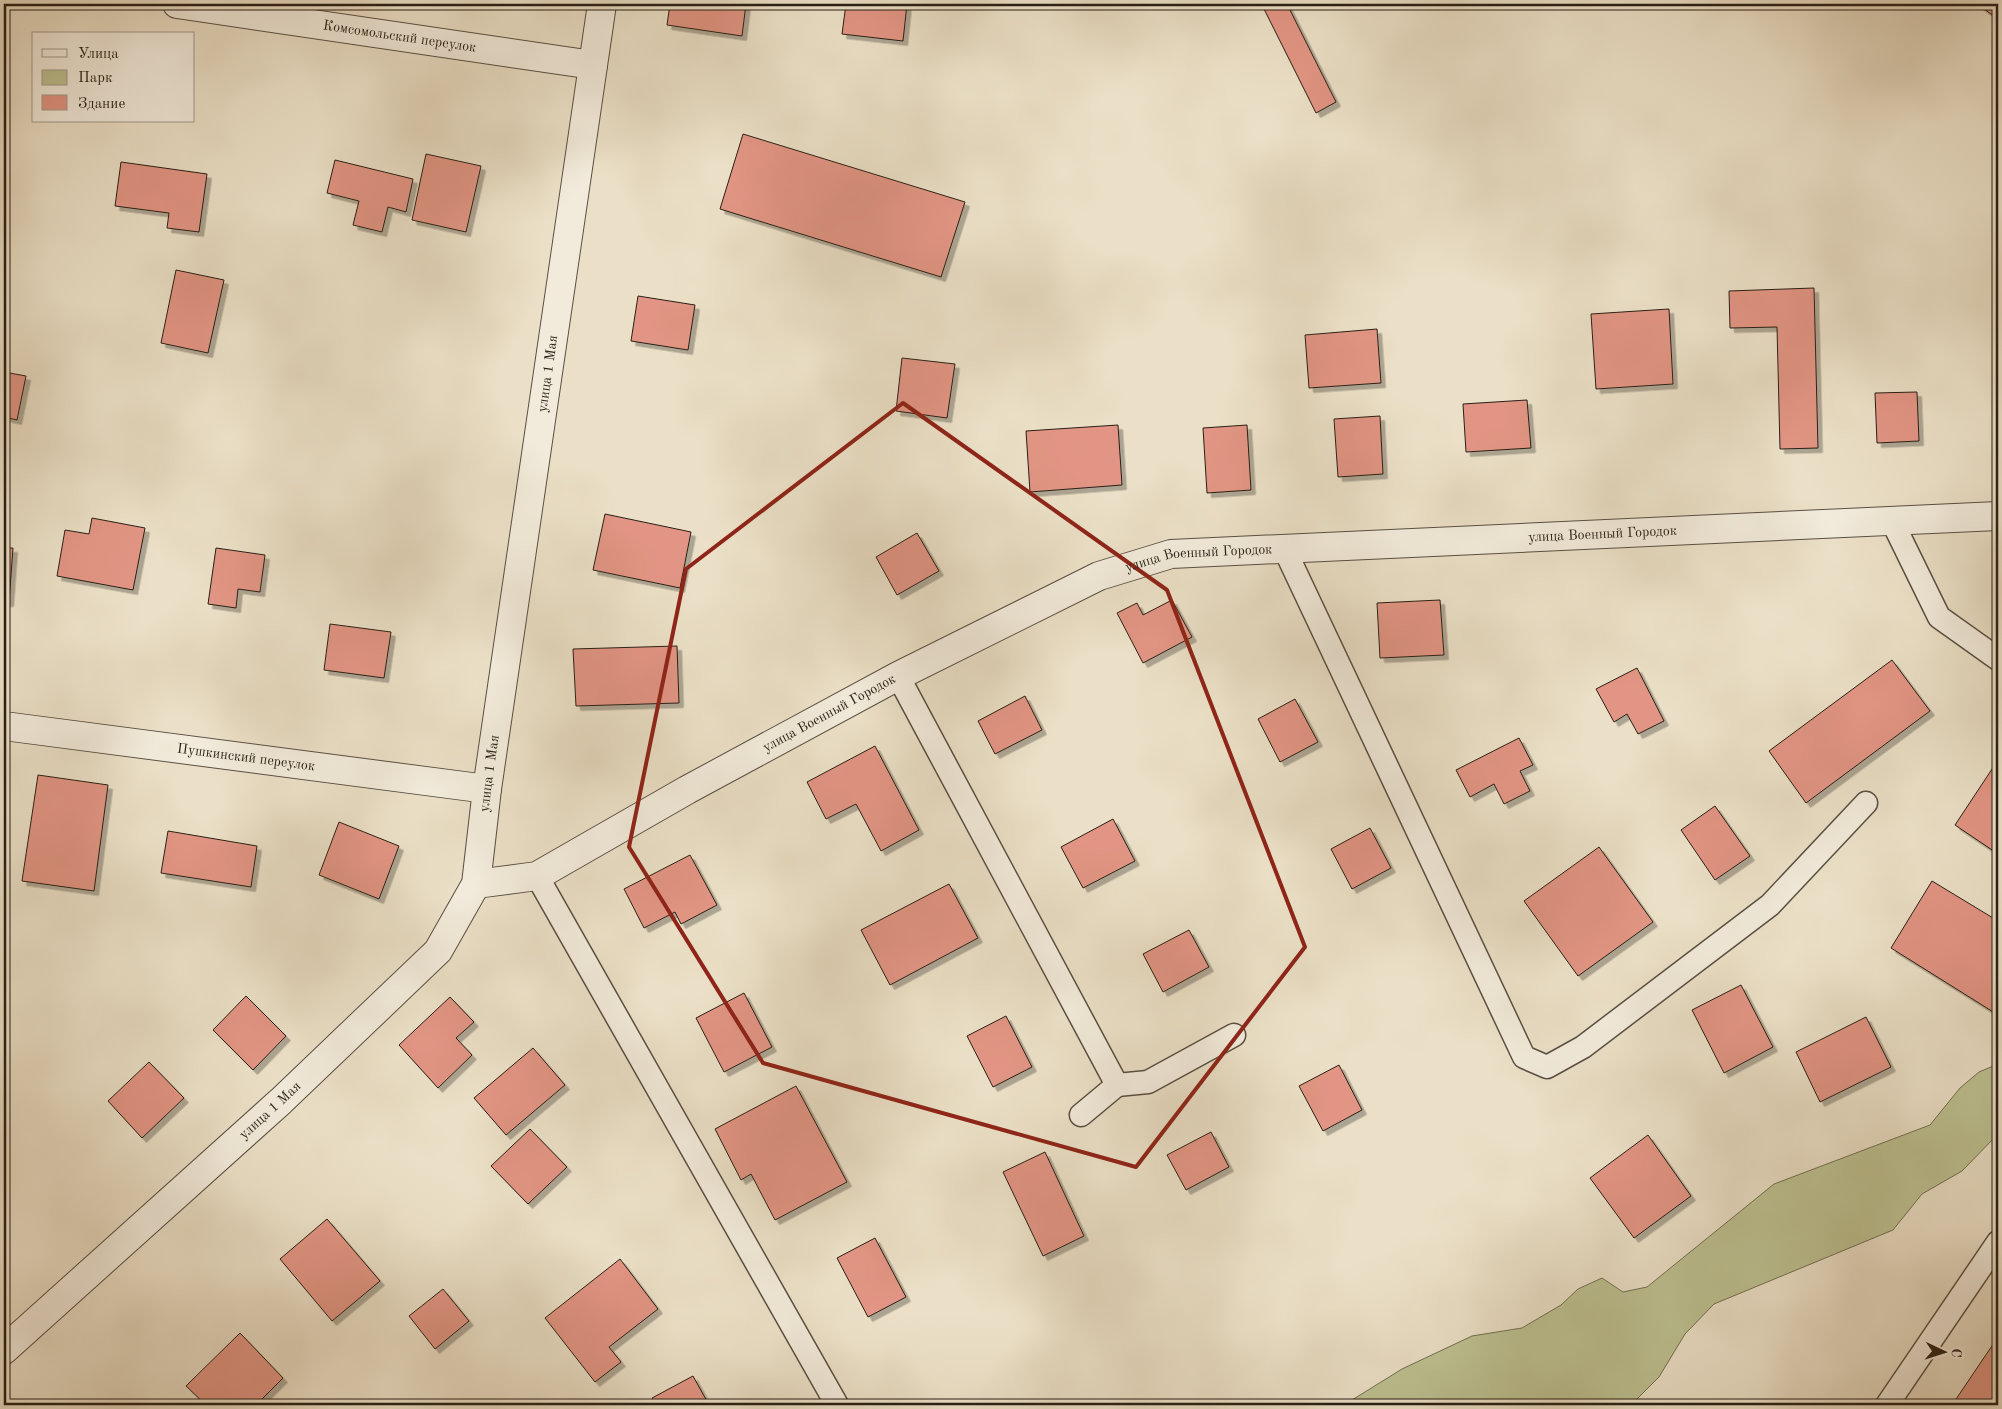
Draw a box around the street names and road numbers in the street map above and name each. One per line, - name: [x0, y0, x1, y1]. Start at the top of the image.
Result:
- street label: Комсомольский переулок: [322, 19, 477, 55]
- street label: улица 1 Мая: [535, 334, 560, 413]
- street label: улица Военный Городок: [1528, 524, 1677, 545]
- street label: улица Военный Городок: [1124, 542, 1273, 575]
- street label: улица Военный Городок: [760, 672, 898, 755]
- street label: улица 1 Мая: [477, 734, 502, 813]
- street label: Пушкинский переулок: [176, 742, 316, 773]
- street label: улица 1 Мая: [237, 1079, 303, 1142]

